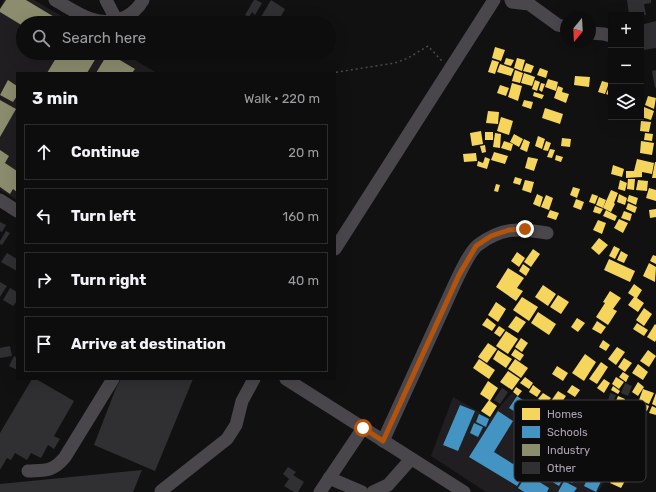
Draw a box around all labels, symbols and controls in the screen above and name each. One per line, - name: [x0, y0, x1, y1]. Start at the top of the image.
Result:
- north arrow: [560, 12, 596, 48]
- map controls: [608, 12, 644, 120]
- button: +: [608, 12, 644, 48]
- search box: [16, 16, 336, 60]
- icon: search: [30, 27, 52, 49]
- text: Search here: [62, 29, 146, 47]
- button: −: [608, 48, 644, 84]
- button: layers: [608, 84, 644, 120]
- text: 3 min: [32, 88, 78, 108]
- text: Walk · 220 m: [244, 91, 320, 106]
- icon: ahead: [33, 141, 55, 163]
- text: Continue: [71, 143, 140, 161]
- text: 20 m: [288, 145, 319, 160]
- icon: left: [33, 205, 55, 227]
- text: Turn left: [71, 207, 136, 225]
- text: 160 m: [283, 209, 319, 224]
- route end: [516, 220, 534, 238]
- icon: right: [33, 269, 55, 291]
- text: Turn right: [71, 271, 146, 289]
- text: 40 m: [288, 273, 319, 288]
- icon: arrive: [33, 333, 55, 355]
- text: Arrive at destination: [71, 335, 226, 353]
- legend: [514, 400, 646, 482]
- text: Homes: [547, 408, 583, 421]
- route start: [354, 419, 372, 437]
- text: Schools: [547, 426, 588, 439]
- text: Industry: [547, 444, 590, 457]
- text: Other: [547, 462, 577, 475]

